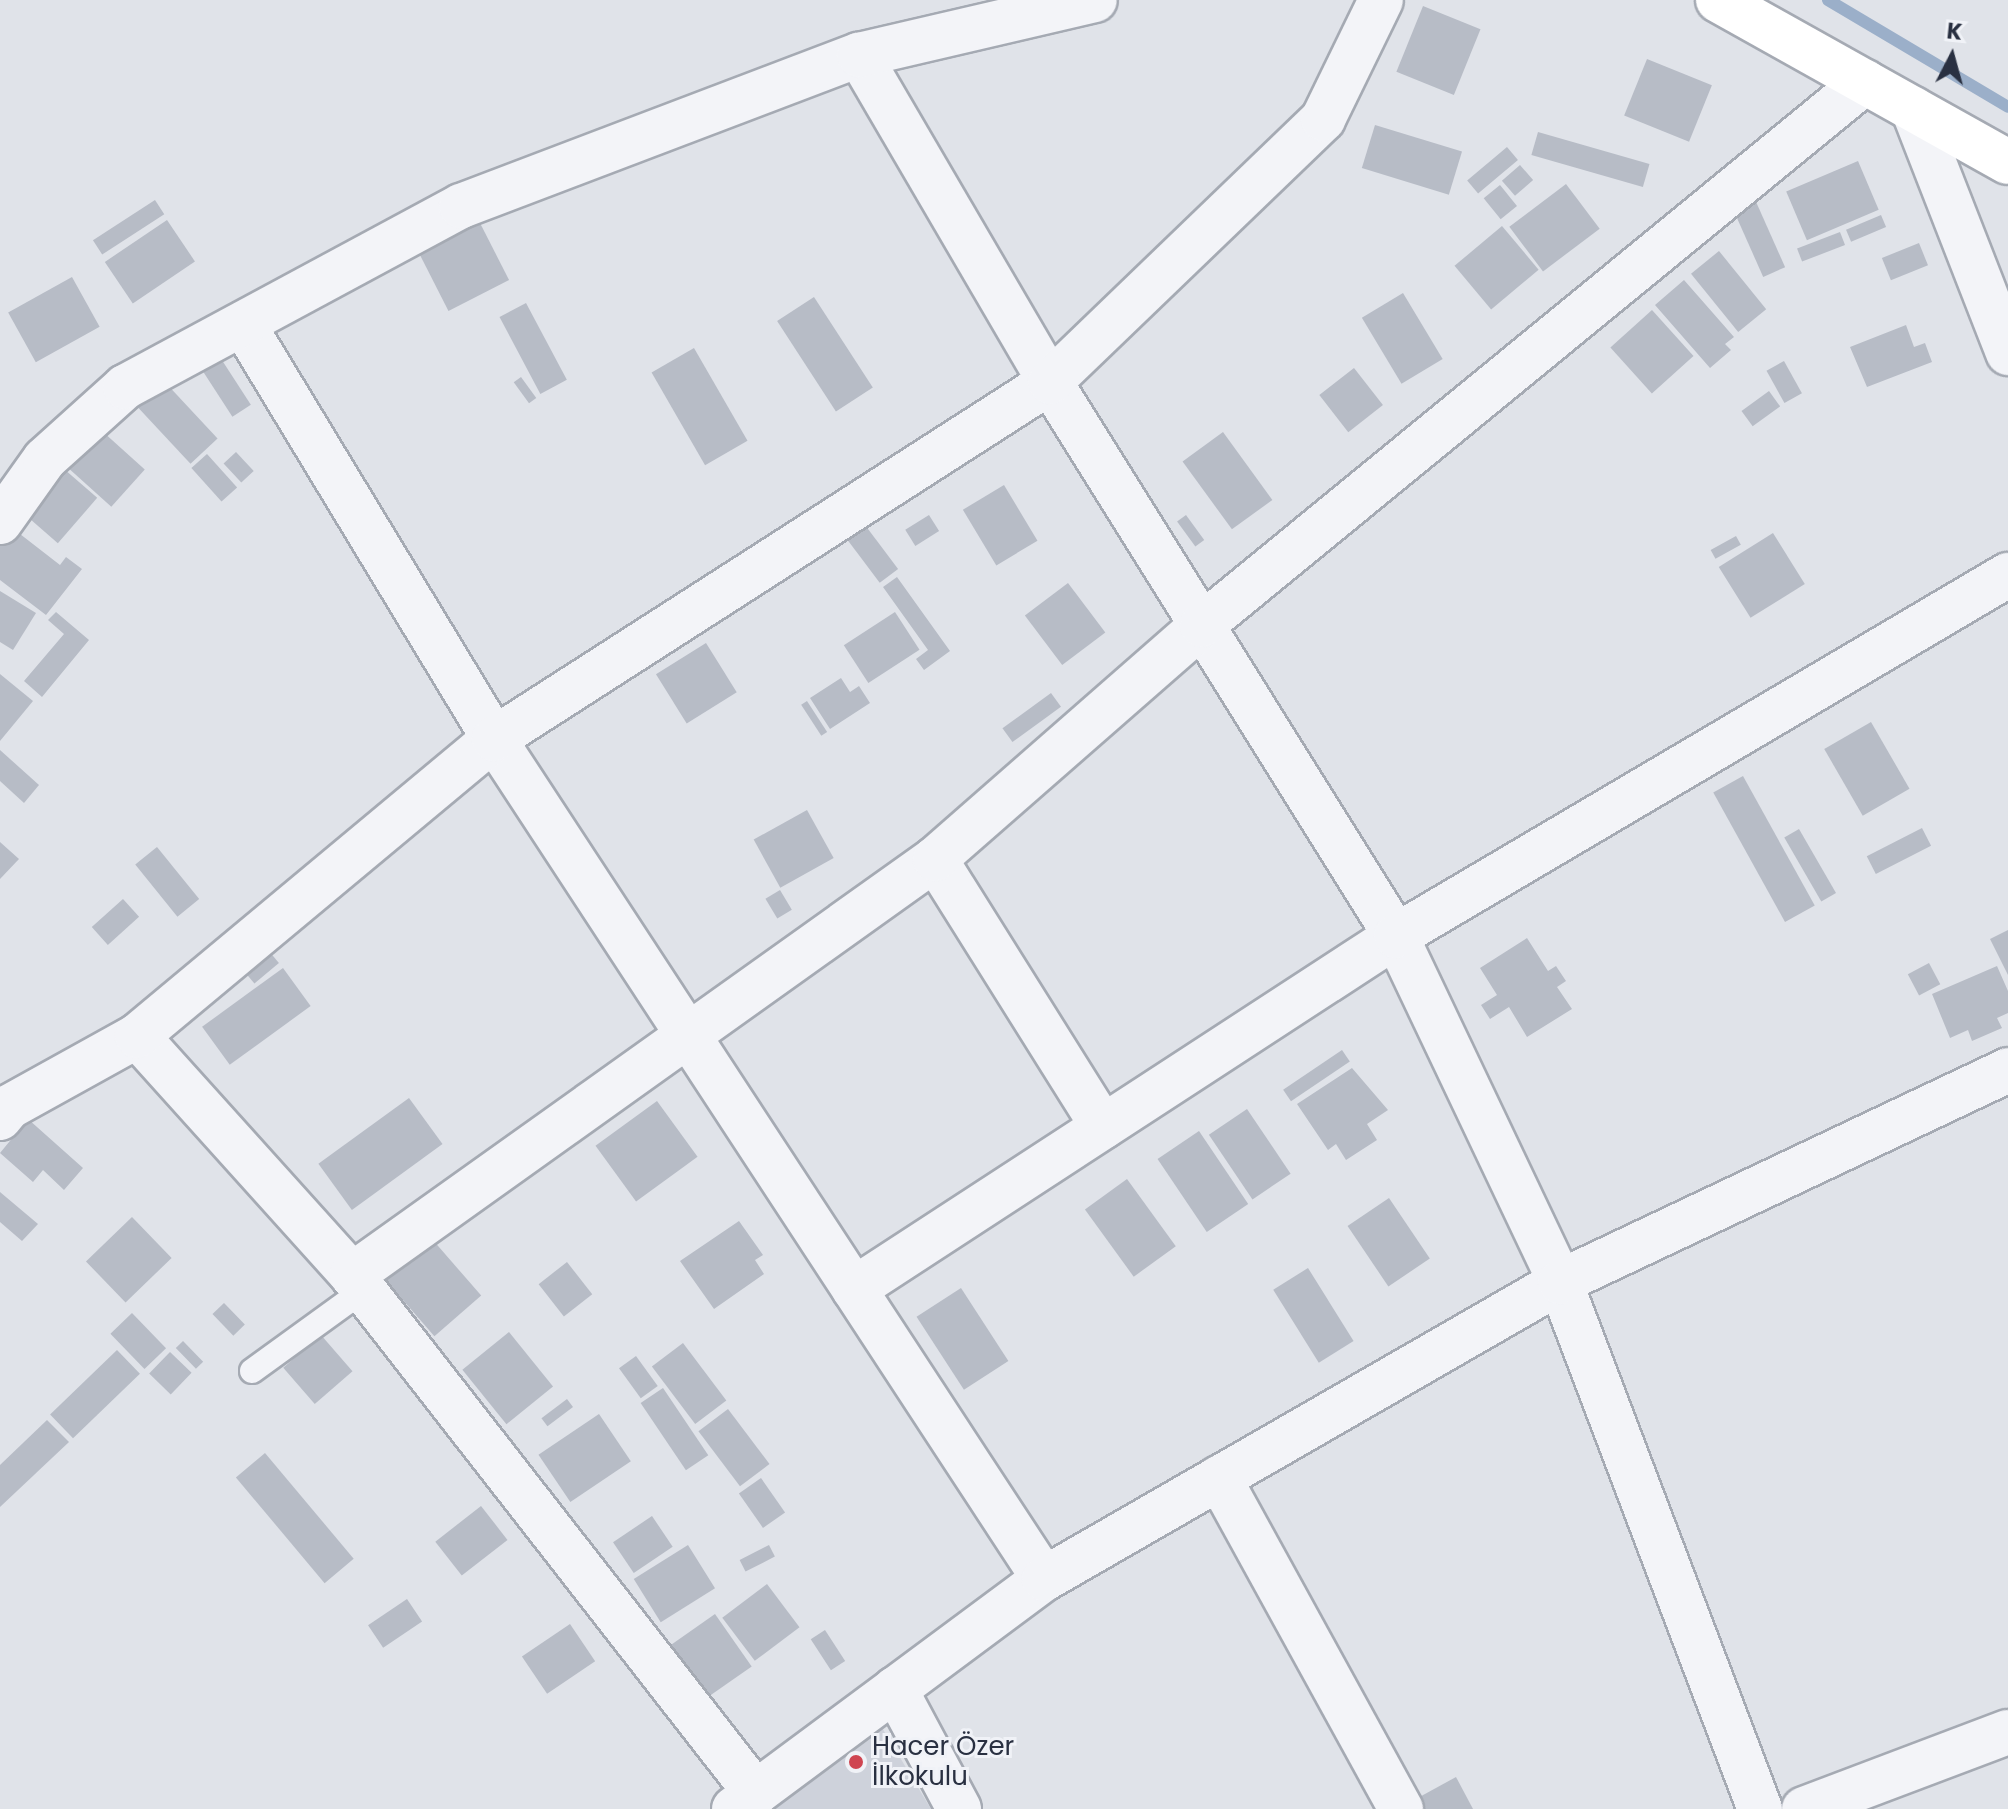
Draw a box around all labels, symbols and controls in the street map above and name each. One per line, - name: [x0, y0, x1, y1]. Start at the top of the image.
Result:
- text: K: [1945, 15, 1964, 48]
- north arrow: [1912, 16, 1992, 96]
- place label: Hacer Özer İlkokulu: [872, 1731, 1014, 1792]
- marker: Hacer Özer İlkokulu: [847, 1753, 865, 1771]

